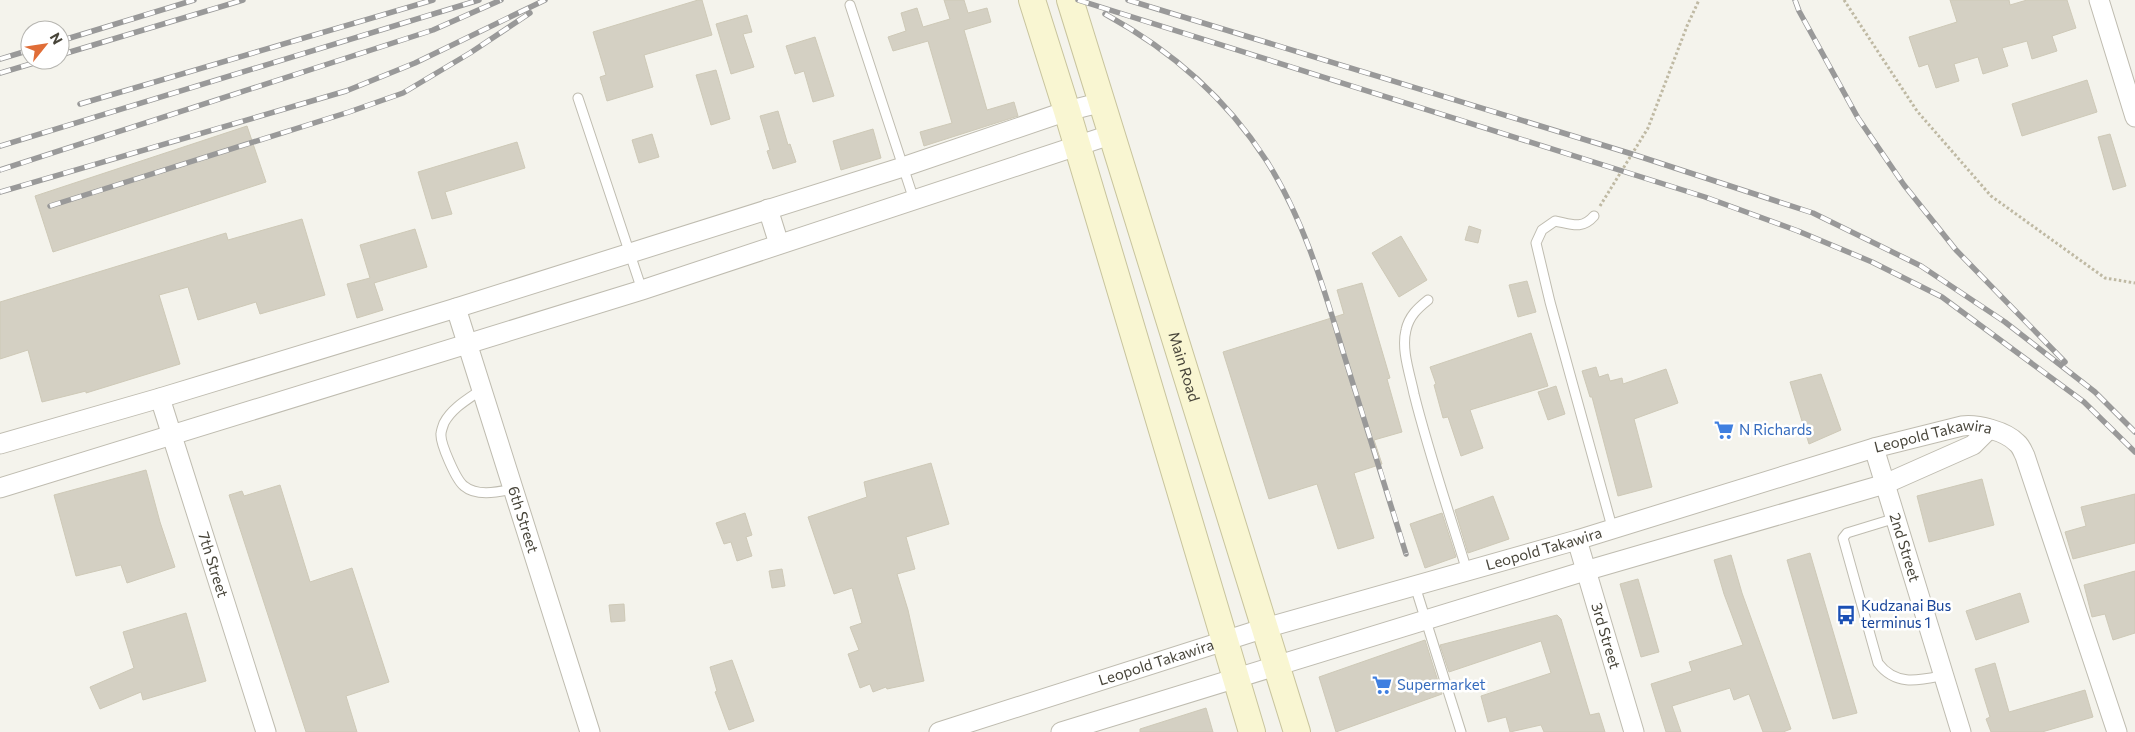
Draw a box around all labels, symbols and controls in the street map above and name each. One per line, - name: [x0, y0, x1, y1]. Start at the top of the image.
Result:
- north arrow: [20, 20, 70, 70]
- text: N: [47, 29, 67, 47]
- street label: Main Road: [1165, 329, 1204, 404]
- street label: Leopold Takawira: [1872, 416, 1994, 456]
- supermarket icon: N Richards: [1713, 419, 1735, 441]
- place label: N Richards: [1739, 420, 1812, 438]
- street label: 6th Street: [505, 484, 543, 555]
- street label: 2nd Street: [1886, 511, 1924, 584]
- street label: Leopold Takawira: [1483, 523, 1604, 573]
- street label: 7th Street: [195, 529, 233, 600]
- place label: Kudzanai Bus terminus 1: [1861, 596, 1951, 631]
- street label: 3rd Street: [1588, 600, 1625, 671]
- bus stop icon: Kudzanai Bus terminus 1: [1835, 604, 1857, 626]
- street label: Leopold Takawira: [1096, 635, 1216, 689]
- supermarket icon: Supermarket: [1371, 674, 1393, 696]
- place label: Supermarket: [1397, 675, 1486, 693]

